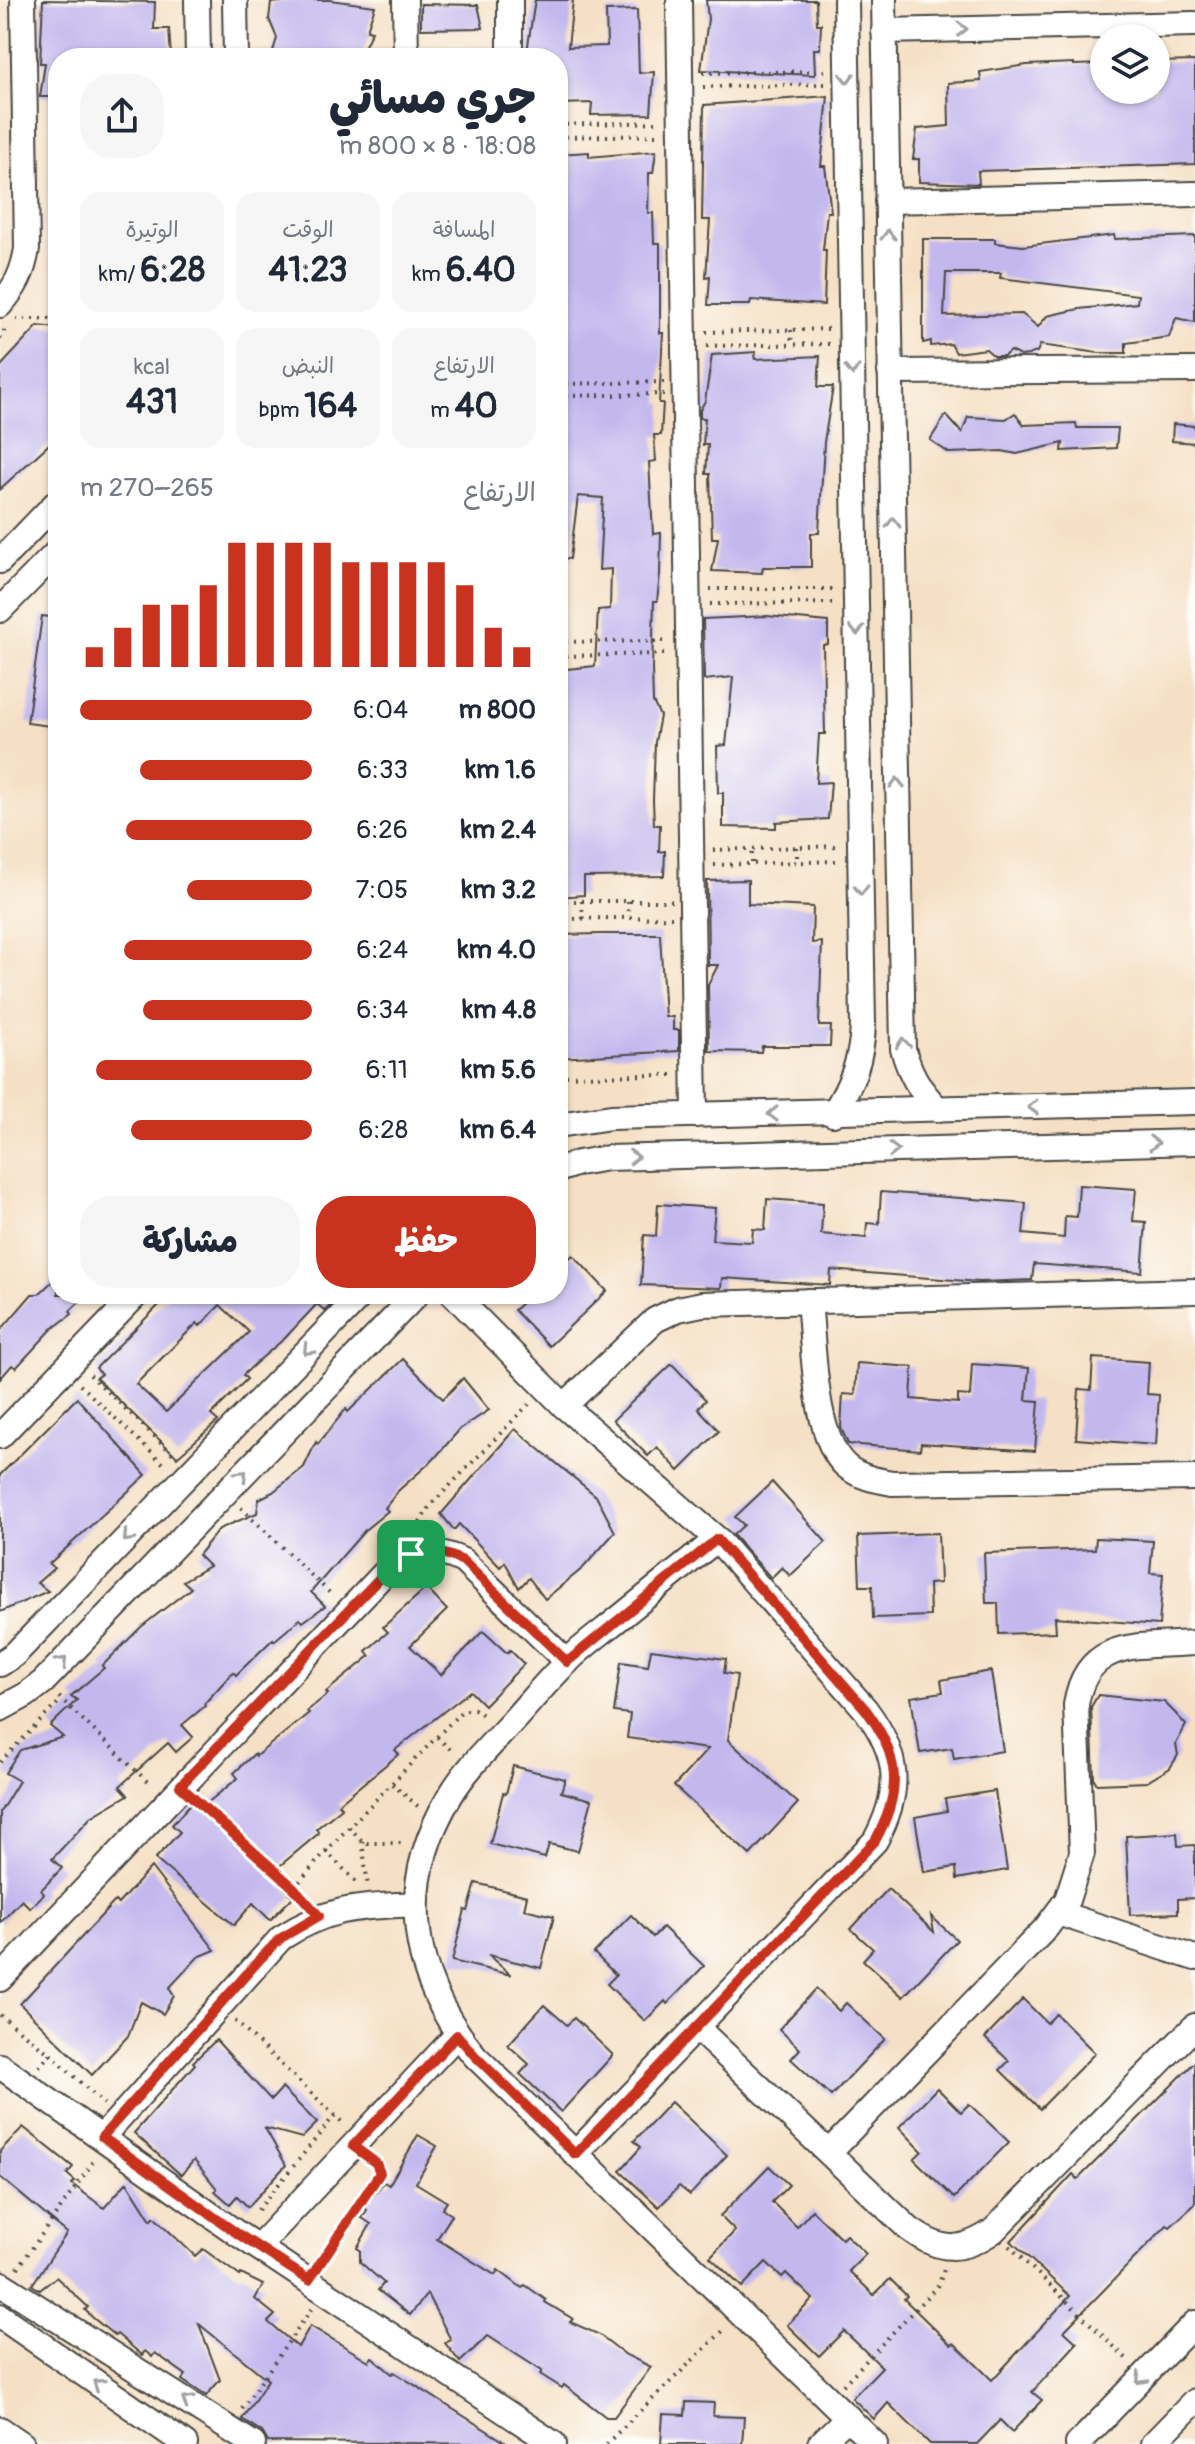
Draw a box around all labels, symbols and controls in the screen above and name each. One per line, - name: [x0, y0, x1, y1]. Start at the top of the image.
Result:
- one-way arrow: [956, 20, 969, 38]
- map controls: [1090, 24, 1170, 104]
- button: layers: [1090, 24, 1170, 104]
- text: جري مسائي: [329, 72, 536, 127]
- one-way arrow: [838, 72, 856, 85]
- button: share: [80, 74, 164, 158]
- text: 18:08 · 8 × 800 m: [339, 130, 536, 162]
- text: الوتيرة: [125, 216, 179, 244]
- text: الوقت: [282, 216, 334, 244]
- text: المسافة: [433, 216, 495, 244]
- one-way arrow: [879, 228, 897, 241]
- text: 6:28: [140, 249, 205, 292]
- text: 41:23: [268, 249, 348, 292]
- text: 6.40: [446, 249, 516, 292]
- text: /km: [99, 260, 140, 288]
- text: km: [412, 260, 446, 288]
- text: النبض: [282, 352, 334, 380]
- text: الارتفاع: [433, 352, 495, 380]
- text: kcal: [134, 353, 170, 381]
- one-way arrow: [843, 364, 861, 377]
- text: 431: [126, 381, 178, 424]
- text: 164: [304, 385, 357, 428]
- text: 40: [455, 385, 498, 428]
- text: bpm: [259, 396, 304, 424]
- text: m: [430, 396, 455, 424]
- text: 265–270 m: [80, 472, 214, 504]
- text: الارتفاع: [463, 477, 536, 509]
- one-way arrow: [884, 516, 902, 529]
- one-way arrow: [848, 624, 865, 637]
- text: 6:04: [353, 694, 408, 726]
- text: 800 m: [459, 694, 536, 726]
- text: 6:33: [357, 754, 408, 786]
- text: 1.6 km: [465, 754, 536, 786]
- one-way arrow: [889, 776, 906, 789]
- text: 6:26: [356, 814, 408, 846]
- text: 2.4 km: [461, 814, 536, 846]
- text: 7:05: [355, 874, 408, 906]
- text: 3.2 km: [462, 874, 536, 906]
- one-way arrow: [852, 884, 869, 897]
- text: 6:24: [356, 934, 408, 966]
- text: 4.0 km: [458, 934, 536, 966]
- text: 6:34: [356, 994, 408, 1026]
- text: 4.8 km: [463, 994, 536, 1026]
- one-way arrow: [895, 1036, 912, 1049]
- text: 6:11: [366, 1054, 408, 1086]
- text: 5.6 km: [461, 1054, 536, 1086]
- one-way arrow: [1026, 1098, 1039, 1116]
- one-way arrow: [766, 1105, 779, 1123]
- text: 6:28: [358, 1114, 408, 1146]
- text: 6.4 km: [461, 1114, 536, 1146]
- one-way arrow: [1148, 1135, 1161, 1152]
- one-way arrow: [888, 1142, 901, 1159]
- one-way arrow: [628, 1149, 641, 1166]
- button: مشاركة: [80, 1196, 300, 1288]
- button: حفظ: [316, 1196, 536, 1288]
- one-way arrow: [303, 1341, 317, 1355]
- one-way arrow: [233, 1470, 247, 1484]
- pin: [377, 1520, 445, 1588]
- one-way arrow: [122, 1528, 137, 1542]
- icon: arrive: [389, 1532, 433, 1576]
- one-way arrow: [52, 1657, 67, 1671]
- one-way arrow: [1136, 2370, 1150, 2384]
- one-way arrow: [92, 2379, 106, 2394]
- one-way arrow: [181, 2396, 196, 2411]

